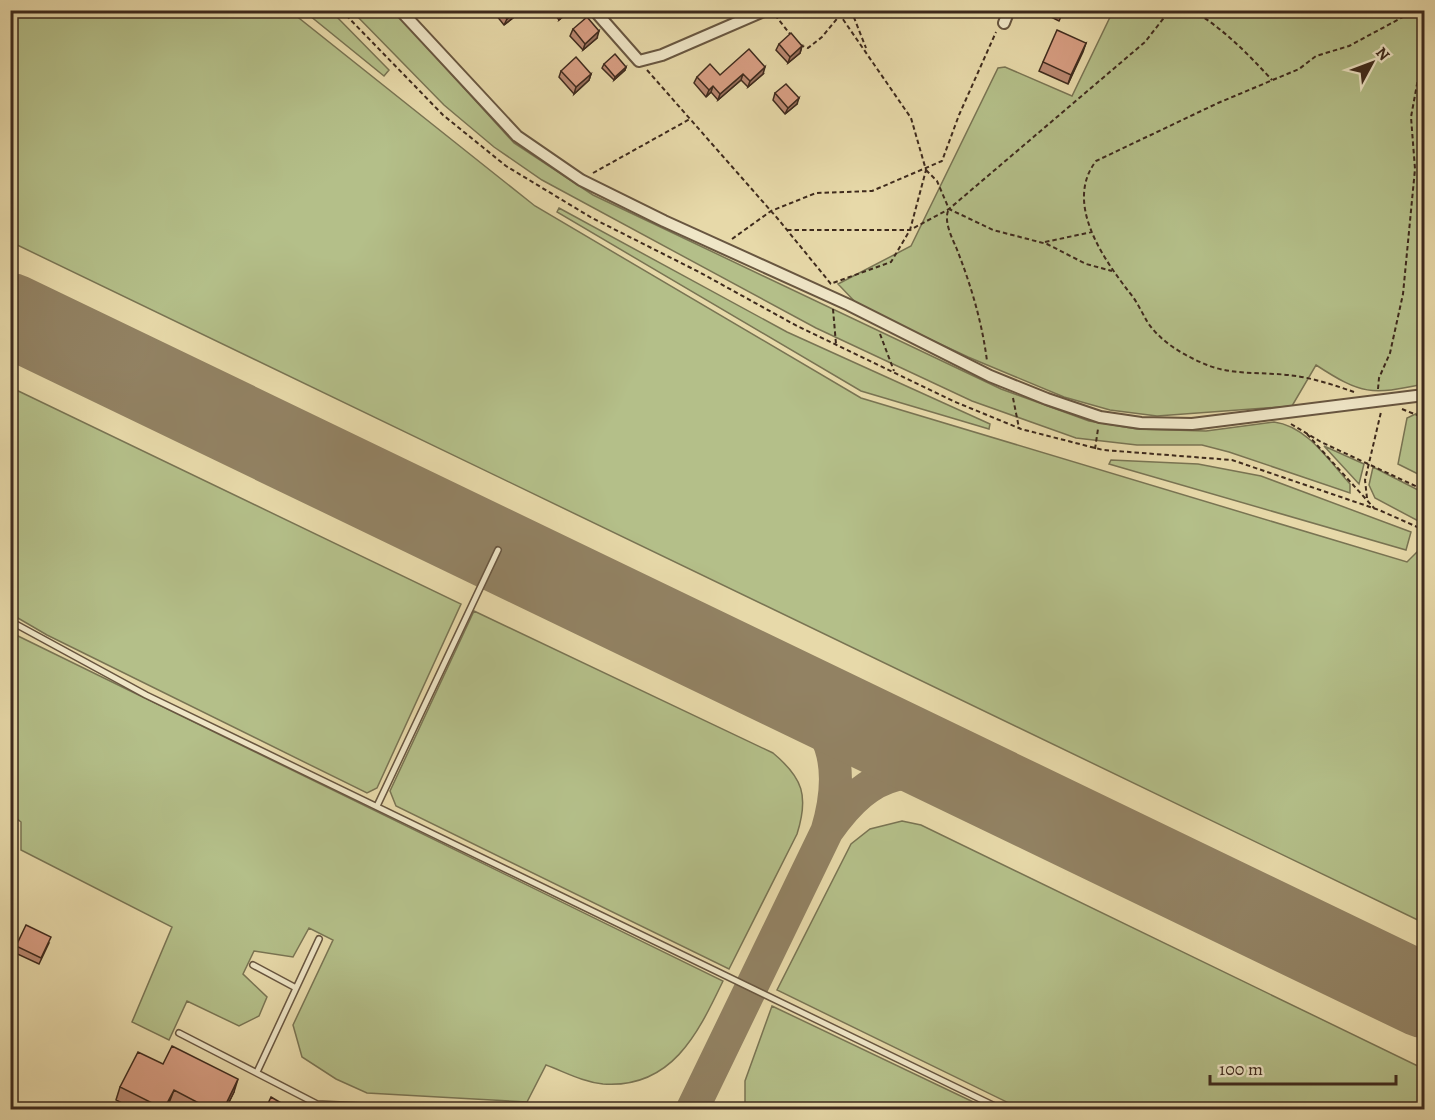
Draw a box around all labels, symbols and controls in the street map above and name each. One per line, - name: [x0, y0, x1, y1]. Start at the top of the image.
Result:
- north arrow: [1342, 33, 1402, 93]
- text: N: [1370, 42, 1395, 66]
- scale bar: [1210, 1048, 1396, 1086]
- text: 100 m: [1219, 1057, 1263, 1081]

